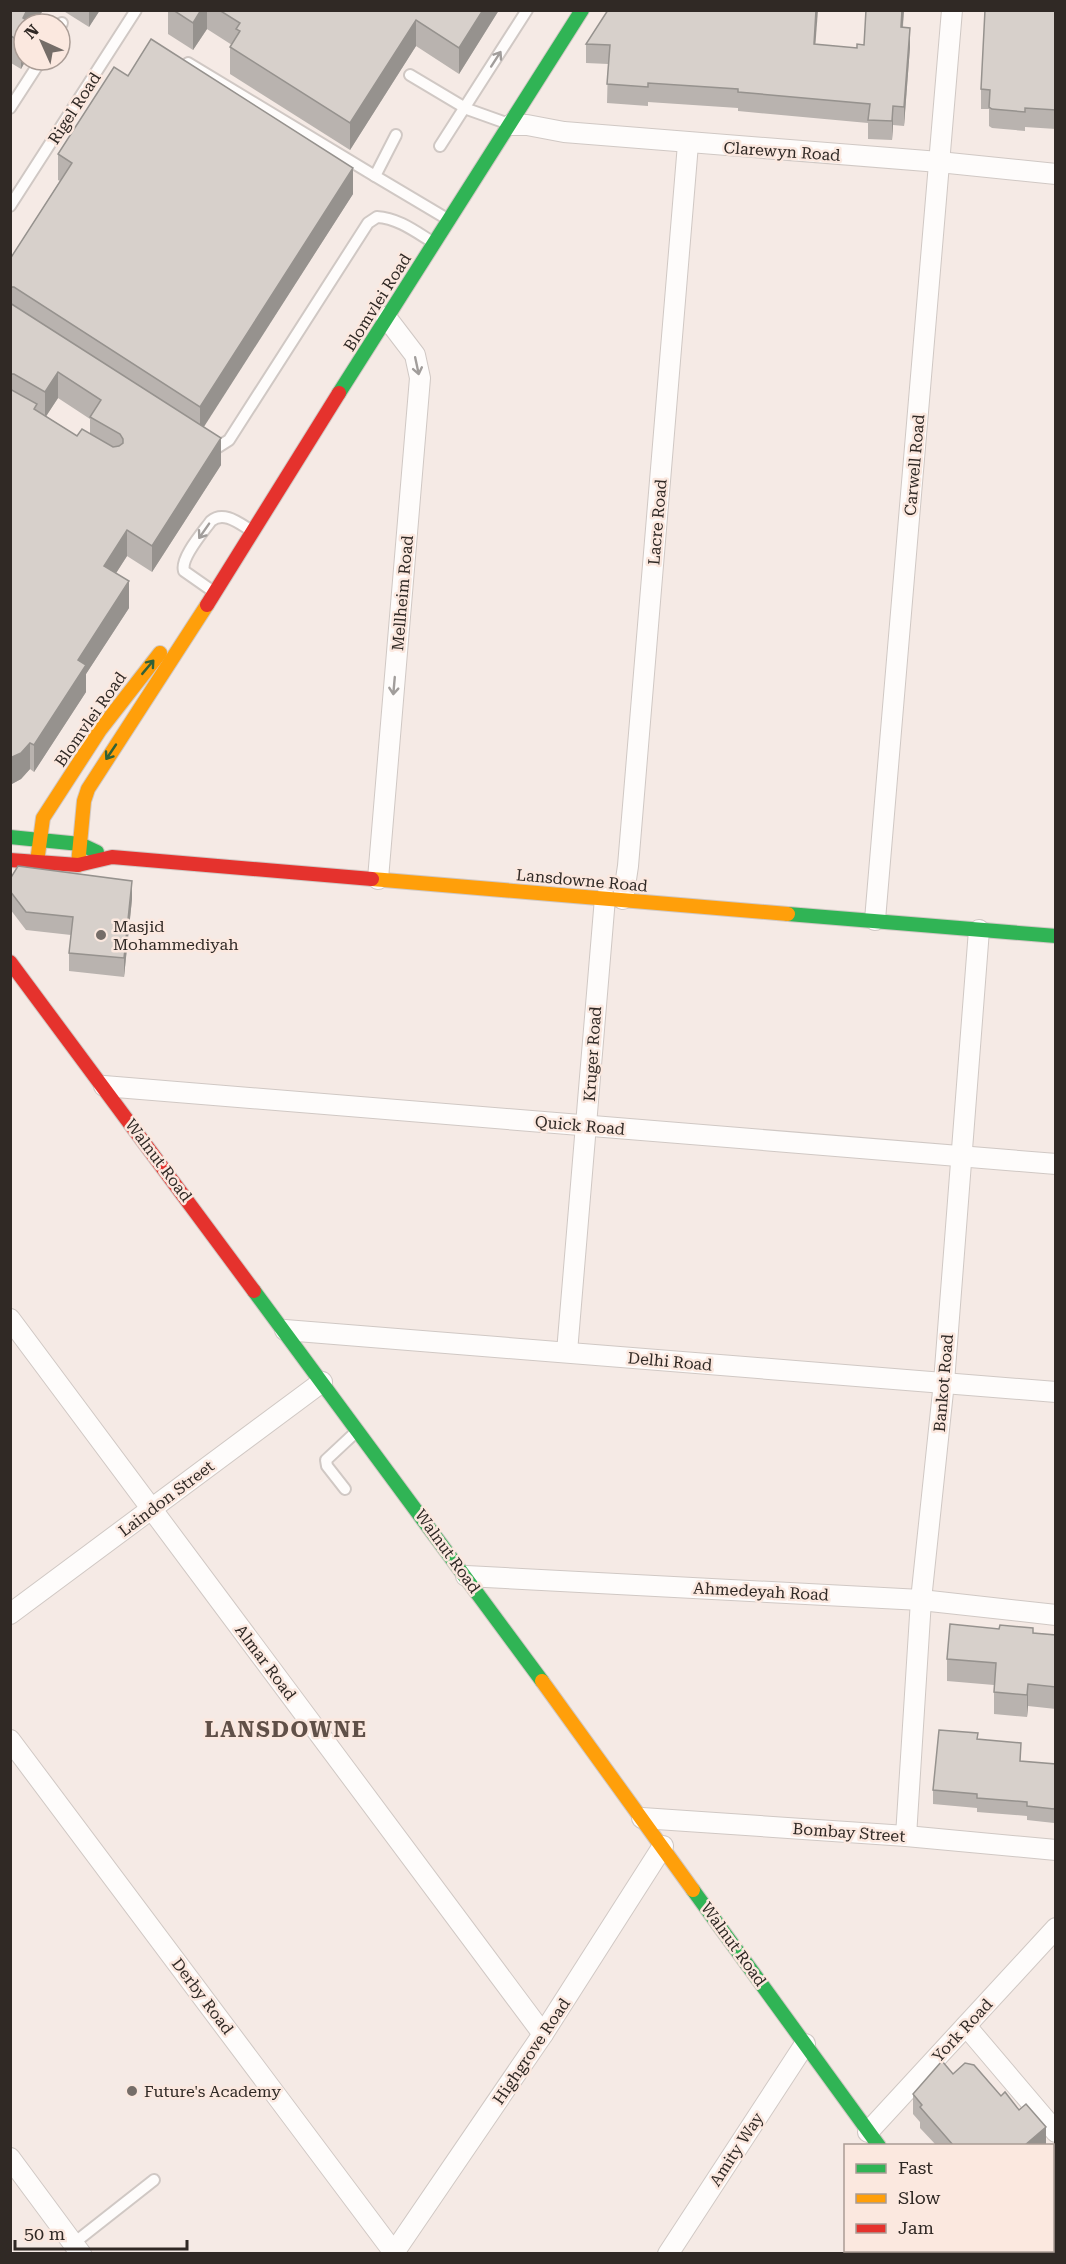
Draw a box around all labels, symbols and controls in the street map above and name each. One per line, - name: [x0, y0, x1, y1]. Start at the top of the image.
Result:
- north arrow: [12, 12, 72, 72]
- text: N: [21, 21, 43, 43]
- one-way arrow: [490, 51, 502, 68]
- street label: Rigel Road: [44, 69, 105, 148]
- street label: Clarewyn Road: [723, 138, 841, 165]
- street label: Blomvlei Road: [340, 250, 415, 355]
- one-way arrow: [412, 356, 424, 375]
- street label: Carwell Road: [901, 413, 928, 517]
- street label: Lacre Road: [644, 478, 671, 566]
- one-way arrow: [198, 522, 210, 538]
- street label: Mellheim Road: [388, 535, 417, 652]
- one-way arrow: [141, 660, 155, 675]
- street label: Blomvlei Road: [51, 668, 130, 770]
- one-way arrow: [388, 675, 399, 695]
- one-way arrow: [105, 744, 117, 760]
- street label: Lansdowne Road: [515, 865, 649, 896]
- place label: Masjid Mohammediyah: [113, 917, 238, 954]
- marker: Masjid Mohammediyah: [94, 928, 108, 942]
- street label: Kruger Road: [580, 1006, 605, 1102]
- street label: Quick Road: [534, 1112, 626, 1139]
- street label: Walnut Road: [121, 1115, 196, 1205]
- street label: Bankot Road: [930, 1333, 957, 1433]
- street label: Delhi Road: [627, 1348, 713, 1375]
- street label: Laindon Street: [115, 1456, 218, 1540]
- street label: Walnut Road: [411, 1506, 484, 1597]
- street label: Ahmedeyah Road: [693, 1578, 829, 1605]
- street label: Almar Road: [231, 1621, 300, 1704]
- district label: LANSDOWNE: [204, 1717, 368, 1742]
- street label: Bombay Street: [792, 1819, 906, 1846]
- street label: Walnut Road: [697, 1899, 770, 1990]
- street label: Derby Road: [168, 1954, 237, 2038]
- street label: Highgrove Road: [489, 1995, 574, 2108]
- street label: York Road: [928, 1995, 996, 2066]
- place label: Future's Academy: [144, 2082, 281, 2101]
- marker: Future's Academy: [125, 2084, 139, 2098]
- street label: Amity Way: [706, 2109, 768, 2190]
- legend: [844, 2144, 1054, 2252]
- text: Fast: [898, 2157, 933, 2178]
- text: Slow: [898, 2187, 940, 2208]
- scale bar: [15, 2213, 188, 2251]
- text: Jam: [898, 2217, 934, 2238]
- text: 50 m: [24, 2223, 65, 2244]

